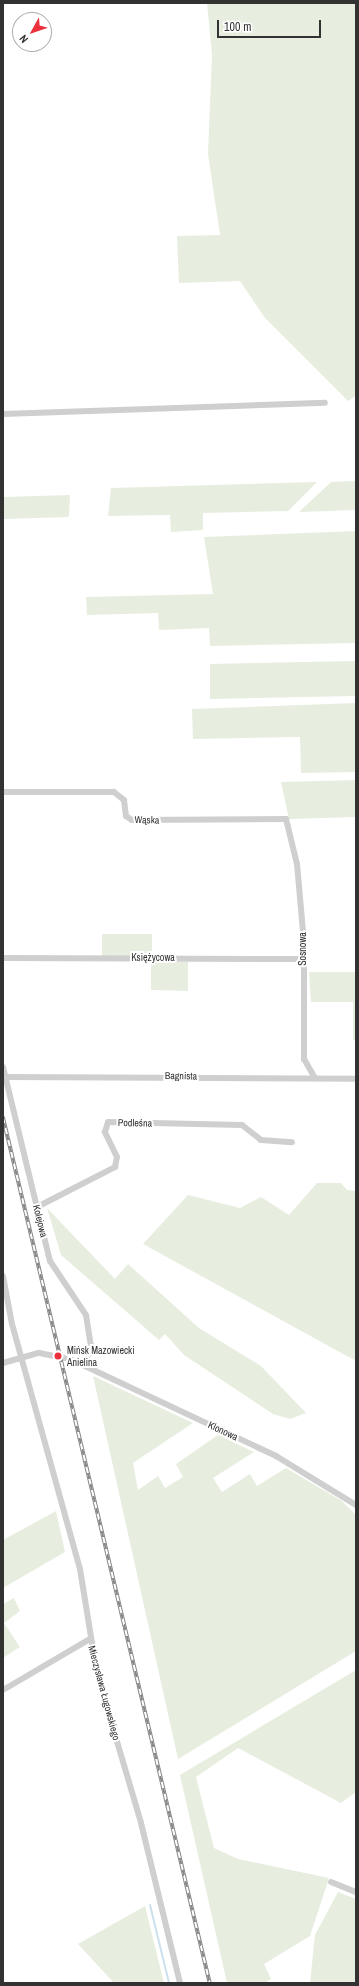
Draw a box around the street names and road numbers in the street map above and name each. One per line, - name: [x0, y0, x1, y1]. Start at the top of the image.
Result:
- street label: Wąska: [135, 814, 159, 826]
- street label: Sosnowa: [297, 932, 309, 966]
- street label: Księżycowa: [131, 952, 175, 964]
- street label: Bagnista: [165, 1070, 197, 1082]
- street label: Podleśna: [118, 1117, 152, 1129]
- street label: Kolejowa: [30, 1203, 50, 1239]
- street label: Klonowa: [206, 1419, 240, 1443]
- street label: Mieczysława Ługowskiego: [86, 1644, 122, 1742]

